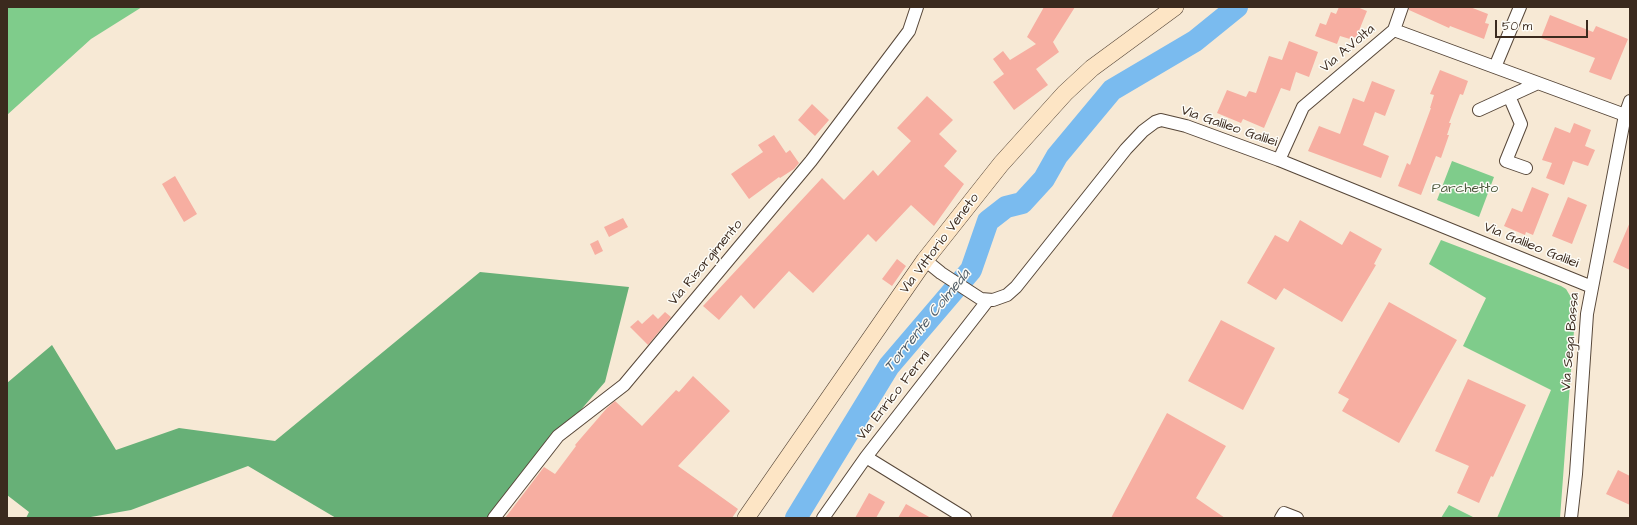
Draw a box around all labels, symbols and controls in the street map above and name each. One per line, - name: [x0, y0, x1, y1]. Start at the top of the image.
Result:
- scale bar: [1497, 12, 1590, 38]
- text: 50 m: [1502, 18, 1532, 35]
- street label: Via A.Volta: [1317, 21, 1379, 77]
- street label: Via Galileo Galilei: [1178, 103, 1280, 151]
- park label: Parchetto: [1432, 181, 1498, 197]
- street label: Via Vittorio Veneto: [897, 190, 983, 298]
- street label: Via Risorgimento: [665, 217, 747, 309]
- street label: Via Galileo Galilei: [1481, 219, 1581, 273]
- water label: Torrente Colmeda: [881, 266, 975, 376]
- street label: Via Sega Bassa: [1558, 292, 1584, 392]
- street label: Via Enrico Fermi: [854, 348, 934, 444]

